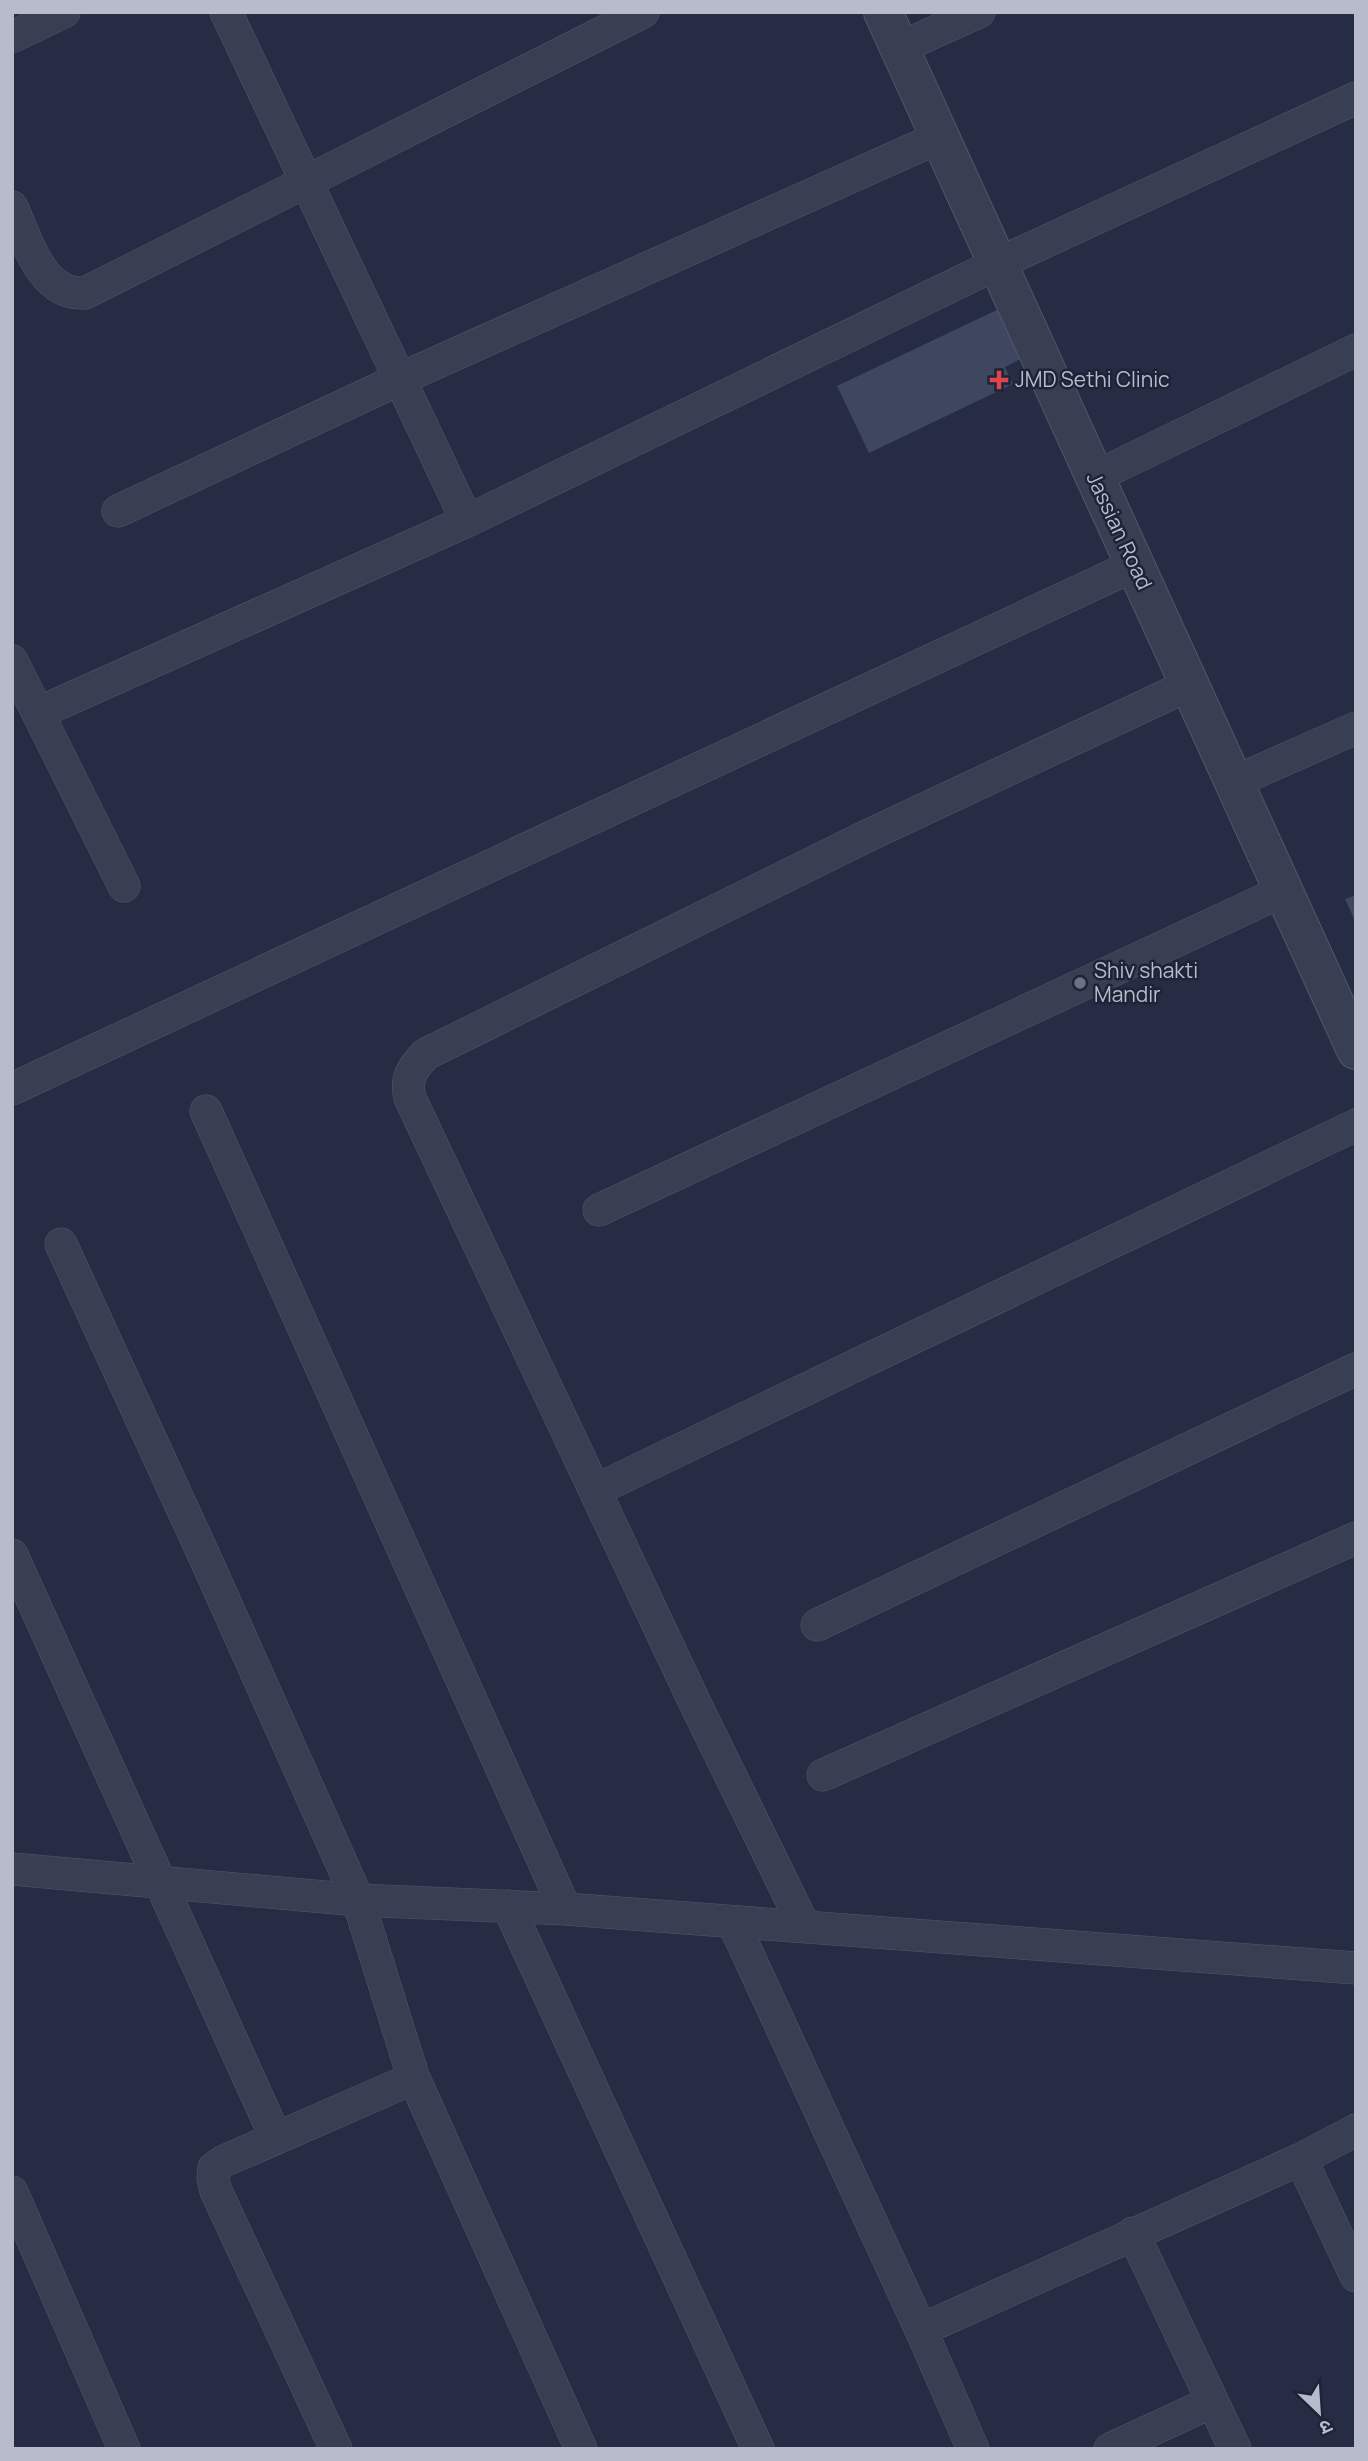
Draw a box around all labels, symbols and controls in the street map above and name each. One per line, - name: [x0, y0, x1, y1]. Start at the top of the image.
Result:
- place label: JMD Sethi Clinic: [1015, 365, 1170, 393]
- marker: JMD Sethi Clinic: [989, 370, 1009, 390]
- street label: Jassian Road: [1080, 467, 1159, 594]
- place label: Shiv shakti Mandir: [1094, 956, 1198, 1008]
- marker: Shiv shakti Mandir: [1072, 975, 1088, 991]
- north arrow: [1284, 2377, 1354, 2447]
- text: उ: [1315, 2413, 1337, 2442]

